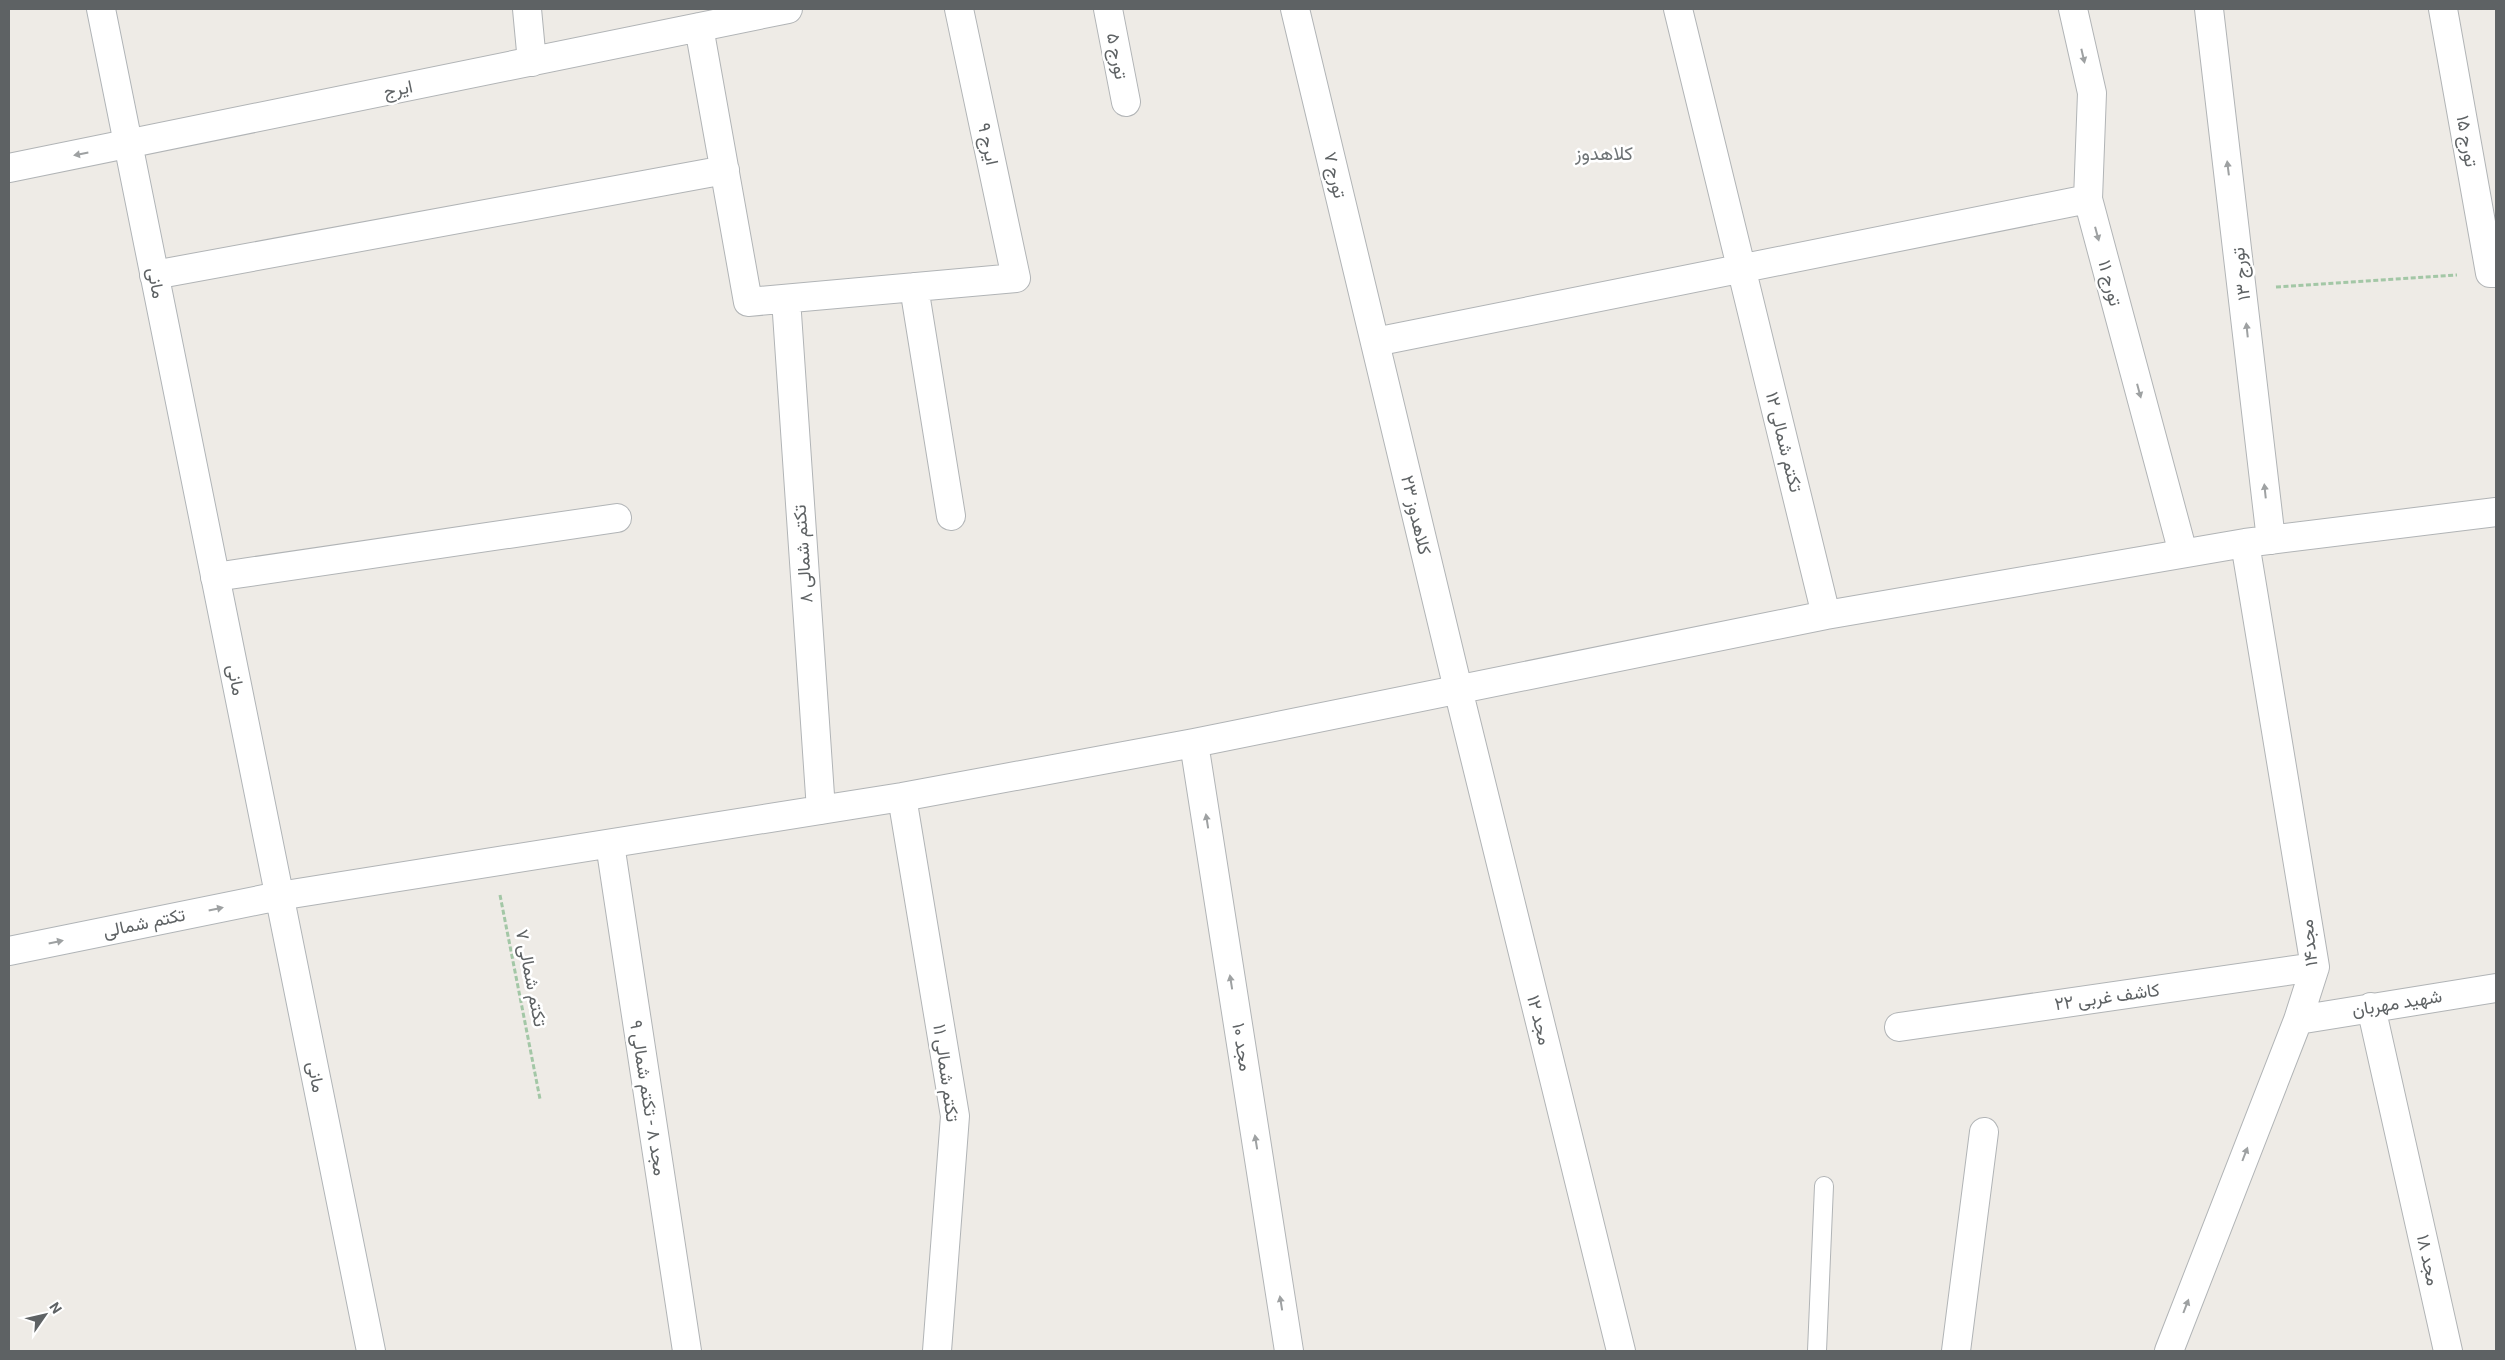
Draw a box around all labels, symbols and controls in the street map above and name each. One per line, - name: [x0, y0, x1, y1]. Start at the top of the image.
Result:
- street label: تورج ۵: [1101, 31, 1132, 81]
- one-way arrow: [2080, 49, 2088, 65]
- street label: ایرج: [381, 75, 415, 104]
- street label: تورج ۱۵: [2451, 113, 2482, 169]
- street label: ایرج ۹: [972, 121, 1003, 167]
- district label: کلاهدوز: [1574, 142, 1633, 165]
- one-way arrow: [73, 150, 88, 158]
- street label: تورج ۷: [1318, 150, 1351, 201]
- one-way arrow: [2224, 160, 2232, 176]
- one-way arrow: [2093, 227, 2101, 242]
- street label: تورج ۱۳: [2227, 246, 2256, 302]
- street label: تورج ۱۱: [2092, 258, 2127, 309]
- street label: مانی: [142, 266, 170, 300]
- one-way arrow: [2243, 322, 2251, 338]
- one-way arrow: [2136, 384, 2144, 399]
- street label: تکتم شمالی ۱۲: [1760, 390, 1807, 495]
- street label: کلاهدوز ۲۳: [1396, 473, 1436, 557]
- one-way arrow: [2261, 483, 2269, 499]
- street label: تکتم شمالی ۸: [789, 504, 818, 604]
- street label: مانی: [222, 663, 250, 697]
- one-way arrow: [1202, 813, 1210, 829]
- street label: تکتم شمالی: [101, 904, 187, 943]
- one-way arrow: [208, 904, 224, 912]
- street label: مجد۱۴: [2296, 919, 2321, 967]
- street label: تکتم شمالی ۷: [510, 927, 551, 1029]
- one-way arrow: [49, 937, 65, 945]
- one-way arrow: [1227, 974, 1235, 990]
- street label: کاشف غربی ۲۲: [2053, 979, 2161, 1015]
- street label: شهید مهربان: [2350, 985, 2444, 1021]
- street label: مجد ۱۲: [1523, 993, 1556, 1047]
- street label: مجد ۸ - تکتم شمالی ۹: [624, 1019, 671, 1177]
- street label: مجد ۱۰: [1228, 1021, 1257, 1073]
- street label: تکتم شمالی ۱۱: [927, 1023, 964, 1123]
- street label: مانی: [302, 1060, 330, 1094]
- one-way arrow: [1252, 1134, 1260, 1150]
- one-way arrow: [2242, 1147, 2250, 1162]
- street label: مجد ۱۸: [2413, 1232, 2444, 1287]
- north arrow: [20, 1290, 70, 1340]
- one-way arrow: [1277, 1295, 1285, 1311]
- text: N: [46, 1299, 65, 1316]
- one-way arrow: [2183, 1299, 2191, 1313]

